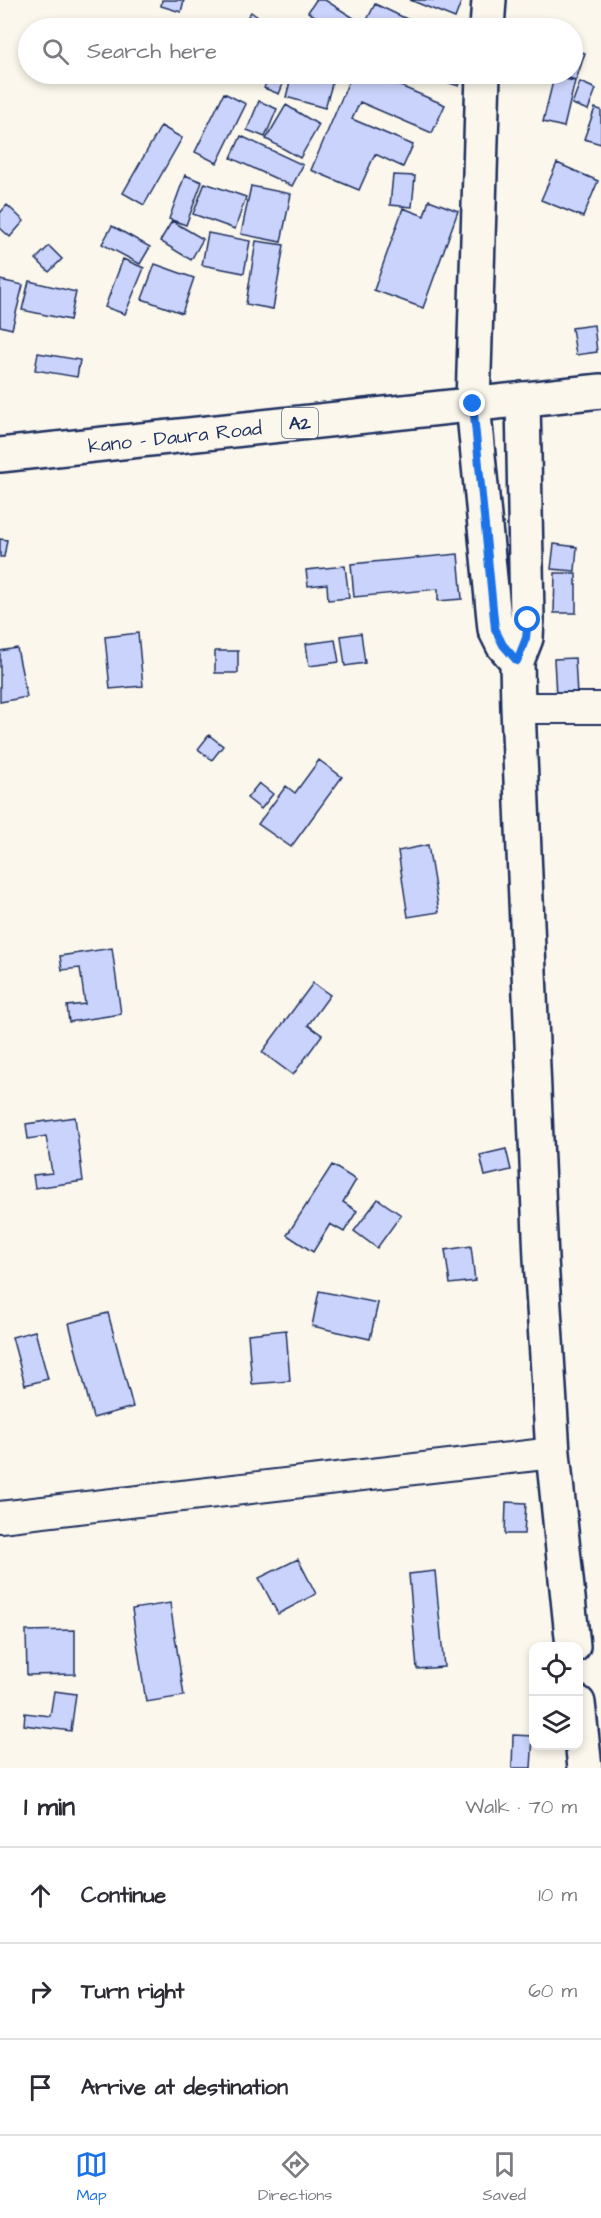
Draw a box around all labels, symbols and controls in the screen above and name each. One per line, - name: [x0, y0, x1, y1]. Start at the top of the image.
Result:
- search box: [18, 18, 583, 84]
- icon: search: [39, 35, 72, 68]
- text: Search here: [87, 36, 217, 67]
- route end: [459, 390, 485, 416]
- road number: A2: [282, 408, 318, 438]
- street label: kano - Daura Road: [87, 414, 263, 461]
- route start: [514, 606, 540, 632]
- map controls: [529, 1642, 583, 1750]
- button: locate: [529, 1642, 583, 1696]
- button: layers: [529, 1696, 583, 1750]
- text: 1 min: [24, 1789, 75, 1825]
- text: Walk · 70 m: [465, 1793, 577, 1821]
- icon: ahead: [24, 1879, 57, 1912]
- text: Continue: [81, 1880, 166, 1911]
- text: 10 m: [538, 1881, 577, 1909]
- icon: right: [24, 1975, 57, 2008]
- text: Turn right: [81, 1976, 184, 2007]
- text: 60 m: [528, 1977, 577, 2005]
- icon: arrive: [24, 2071, 57, 2104]
- text: Arrive at destination: [81, 2072, 288, 2103]
- tab: Map: [75, 2148, 108, 2206]
- tab: Directions: [258, 2148, 332, 2206]
- tab: Saved: [482, 2148, 526, 2206]

